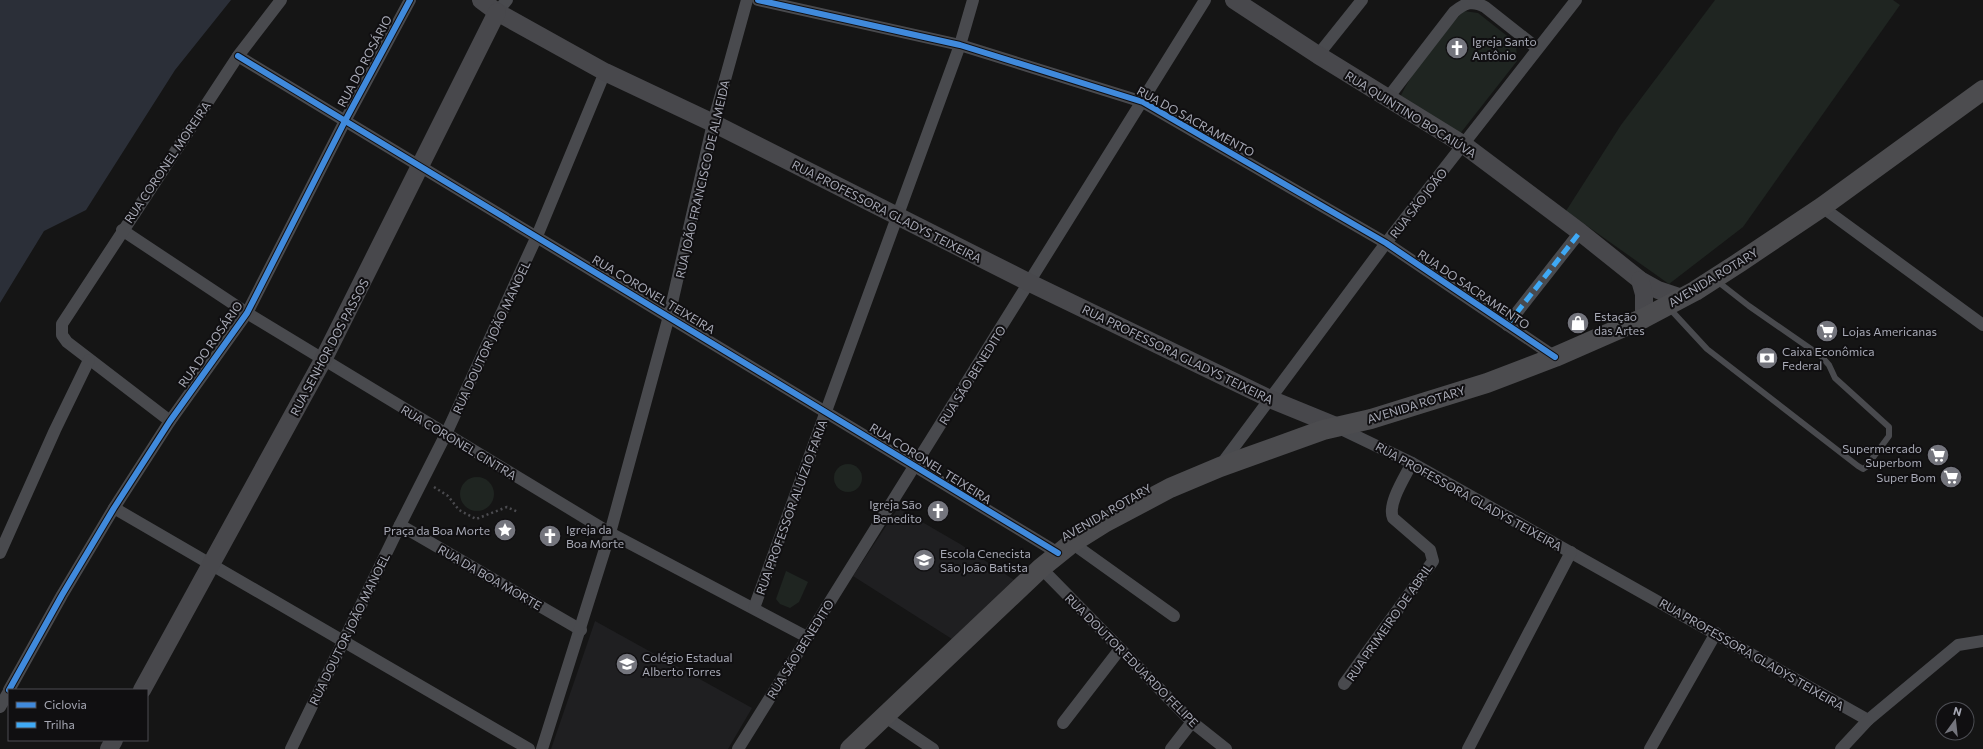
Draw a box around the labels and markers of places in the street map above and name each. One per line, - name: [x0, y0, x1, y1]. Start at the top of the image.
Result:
- place label: Igreja Santo Antônio: [1472, 34, 1537, 62]
- church icon: Igreja Santo Antônio: [1444, 35, 1470, 61]
- place label: Estação das Artes: [1594, 309, 1645, 337]
- shop icon: Estação das Artes: [1565, 310, 1591, 336]
- supermarket icon: Lojas Americanas: [1814, 318, 1840, 344]
- place label: Lojas Americanas: [1842, 324, 1937, 338]
- place label: Caixa Econômica Federal: [1782, 344, 1875, 372]
- bank icon: Caixa Econômica Federal: [1754, 345, 1780, 371]
- place label: Supermercado Superbom: [1842, 441, 1922, 469]
- supermarket icon: Supermercado Superbom: [1925, 442, 1951, 468]
- supermarket icon: Super Bom: [1938, 464, 1964, 490]
- place label: Super Bom: [1876, 470, 1936, 484]
- place label: Igreja São Benedito: [869, 497, 922, 525]
- church icon: Igreja São Benedito: [925, 498, 951, 524]
- place icon: Praça da Boa Morte: [492, 517, 518, 543]
- place label: Igreja da Boa Morte: [566, 522, 624, 550]
- place label: Praça da Boa Morte: [383, 523, 490, 537]
- church icon: Igreja da Boa Morte: [537, 523, 563, 549]
- place label: Escola Cenecista São João Batista: [940, 546, 1031, 575]
- school or university icon: Escola Cenecista São João Batista: [911, 547, 937, 573]
- place label: Colégio Estadual Alberto Torres: [642, 650, 733, 678]
- school or university icon: Colégio Estadual Alberto Torres: [614, 651, 640, 677]

